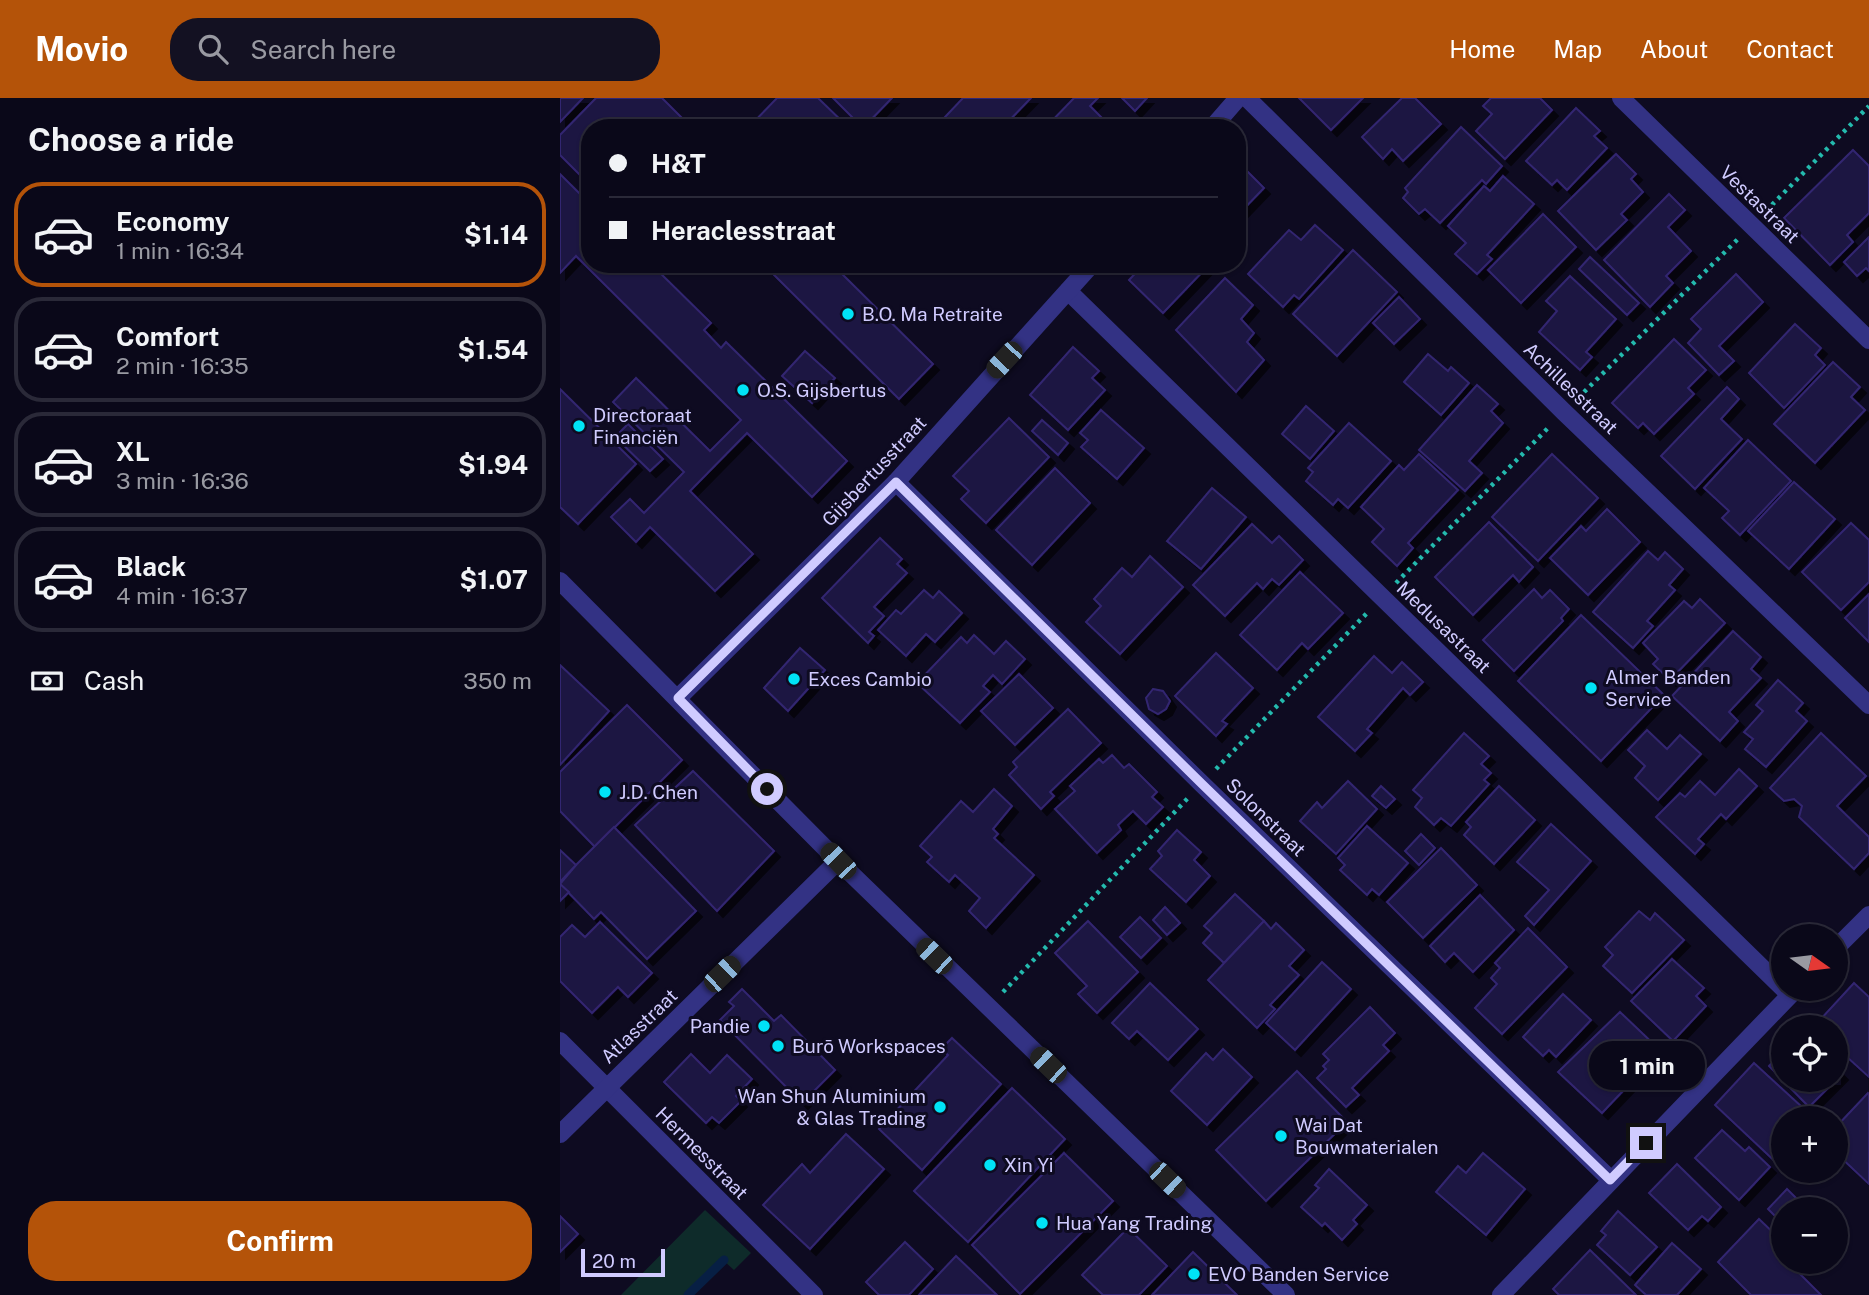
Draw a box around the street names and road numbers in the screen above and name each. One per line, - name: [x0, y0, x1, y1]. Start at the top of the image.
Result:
- street label: Vestastraat: [1716, 161, 1804, 247]
- street label: Achillesstraat: [1519, 338, 1623, 438]
- street label: Gijsbertusstraat: [817, 411, 931, 531]
- street label: Medusastraat: [1393, 577, 1495, 677]
- street label: Solonstraat: [1222, 774, 1310, 860]
- street label: Atlasstraat: [596, 984, 682, 1068]
- street label: Hermesstraat: [651, 1102, 753, 1204]

